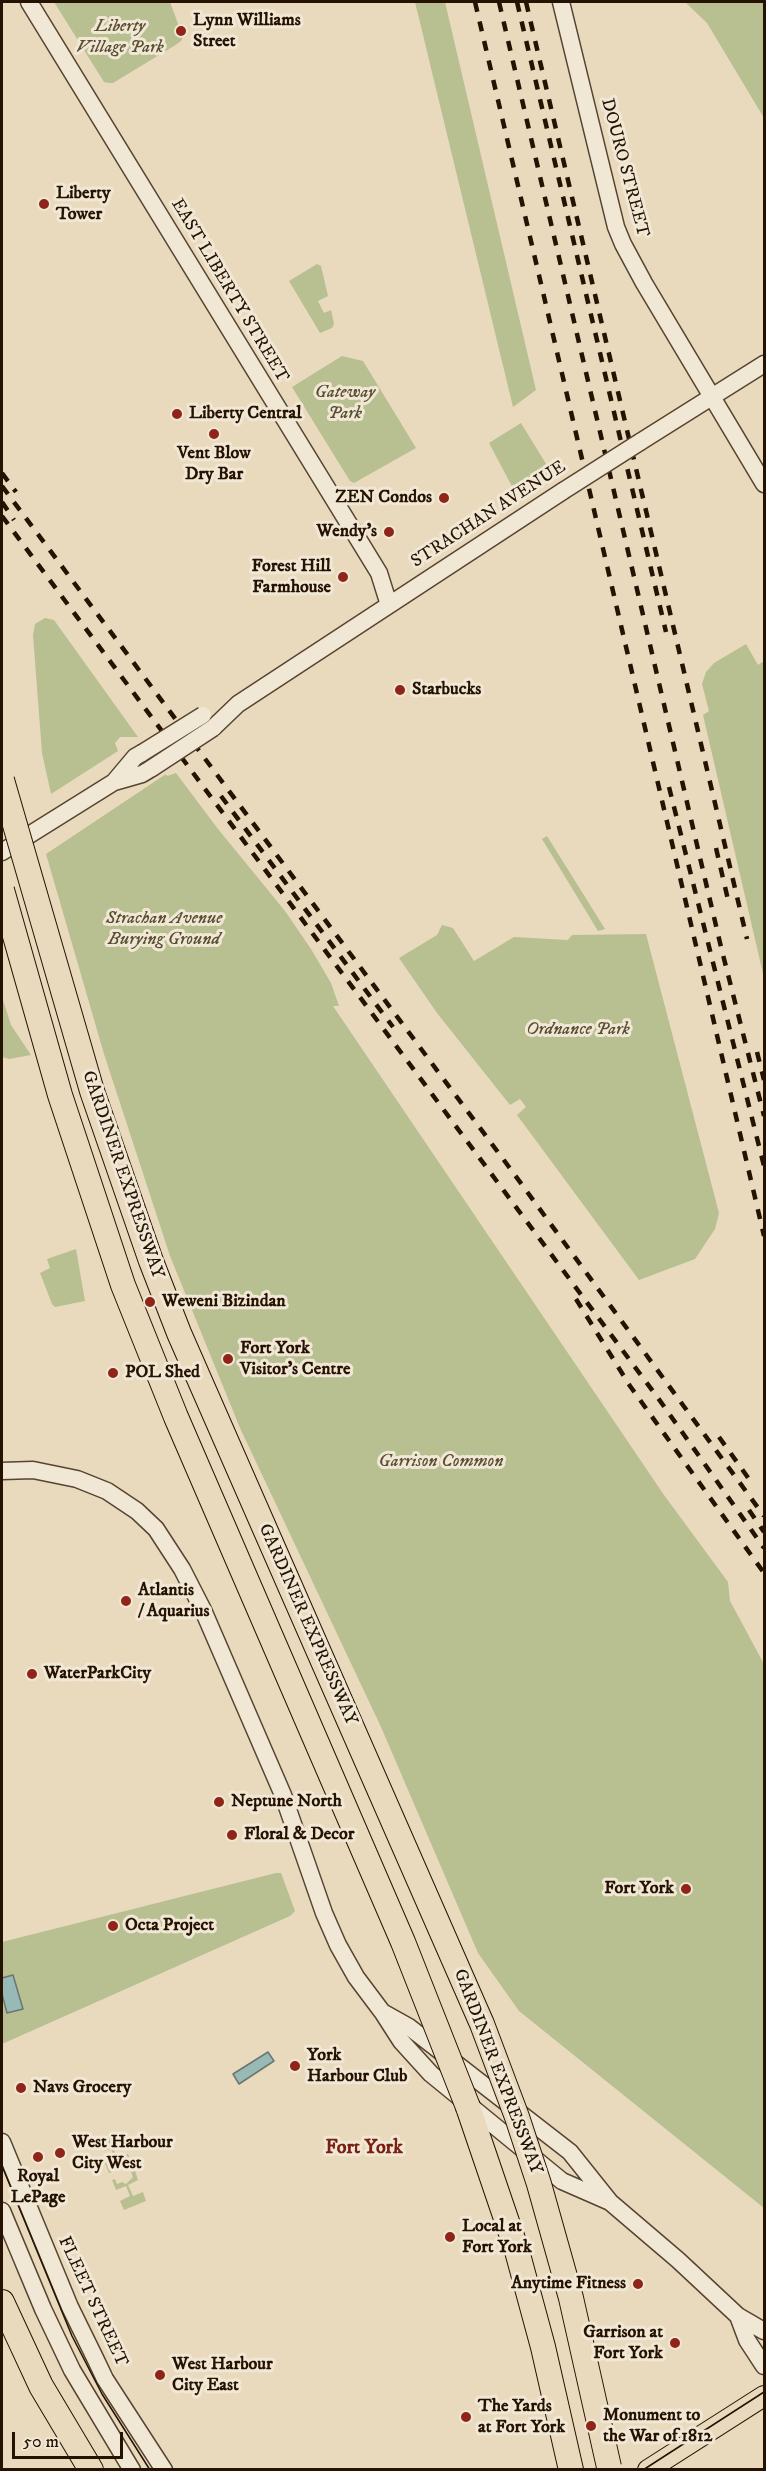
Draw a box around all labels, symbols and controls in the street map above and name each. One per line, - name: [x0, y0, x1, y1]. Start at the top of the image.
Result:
- place label: Lynn Williams Street: [193, 10, 301, 52]
- park label: Liberty Village Park: [76, 16, 164, 58]
- marker: Lynn Williams Street: [174, 24, 188, 38]
- street label: DOURO STREET: [595, 96, 653, 240]
- place label: Liberty Tower: [56, 183, 111, 226]
- street label: EAST LIBERTY STREET: [165, 195, 293, 387]
- marker: Liberty Tower: [37, 197, 51, 211]
- park label: Gateway Park: [315, 382, 375, 424]
- place label: Liberty Central: [189, 403, 302, 425]
- marker: Liberty Central: [170, 407, 184, 421]
- marker: Vent Blow Dry Bar: [207, 427, 221, 441]
- place label: Vent Blow Dry Bar: [177, 443, 251, 486]
- street label: STRACHAN AVENUE: [408, 457, 570, 573]
- place label: ZEN Condos: [335, 487, 432, 509]
- marker: ZEN Condos: [437, 491, 451, 505]
- place label: Wendy's: [317, 521, 377, 543]
- marker: Wendy's: [382, 525, 396, 539]
- place label: Forest Hill Farmhouse: [252, 556, 331, 598]
- marker: Forest Hill Farmhouse: [336, 570, 350, 584]
- place label: Starbucks: [412, 679, 481, 701]
- marker: Starbucks: [393, 683, 407, 697]
- park label: Strachan Avenue Burying Ground: [106, 908, 222, 950]
- park label: Ordnance Park: [526, 1019, 630, 1041]
- street label: GARDINER EXPRESSWAY: [76, 1068, 168, 1282]
- place label: Weweni Bizindan: [162, 1291, 286, 1313]
- marker: Weweni Bizindan: [143, 1295, 157, 1309]
- place label: Fort York Visitor's Centre: [240, 1338, 351, 1380]
- marker: Fort York Visitor's Centre: [221, 1352, 235, 1366]
- place label: POL Shed: [125, 1362, 200, 1384]
- marker: POL Shed: [106, 1366, 120, 1380]
- park label: Garrison Common: [379, 1451, 503, 1473]
- street label: GARDINER EXPRESSWAY: [253, 1521, 361, 1729]
- place label: Atlantis / Aquarius: [138, 1580, 209, 1622]
- marker: Atlantis / Aquarius: [119, 1594, 133, 1608]
- place label: WaterParkCity: [44, 1663, 151, 1685]
- marker: WaterParkCity: [25, 1667, 39, 1681]
- place label: Neptune North: [231, 1791, 342, 1813]
- marker: Neptune North: [212, 1795, 226, 1809]
- place label: Floral & Decor: [244, 1824, 354, 1846]
- marker: Floral & Decor: [225, 1828, 239, 1842]
- place label: Fort York: [604, 1878, 674, 1900]
- marker: Fort York: [679, 1882, 693, 1896]
- place label: Octa Project: [125, 1915, 214, 1937]
- marker: Octa Project: [106, 1919, 120, 1933]
- street label: GARDINER EXPRESSWAY: [448, 1966, 546, 2178]
- place label: York Harbour Club: [307, 2045, 407, 2088]
- marker: York Harbour Club: [288, 2059, 302, 2073]
- place label: Navs Grocery: [33, 2077, 131, 2099]
- marker: Navs Grocery: [14, 2081, 28, 2095]
- place label: West Harbour City West: [72, 2132, 173, 2174]
- district label: Fort York: [325, 2137, 403, 2161]
- marker: West Harbour City West: [53, 2146, 67, 2160]
- marker: Royal LePage: [31, 2150, 45, 2164]
- place label: Royal LePage: [11, 2166, 65, 2208]
- place label: Local at Fort York: [462, 2216, 532, 2258]
- marker: Local at Fort York: [443, 2230, 457, 2244]
- street label: FLEET STREET: [52, 2233, 132, 2371]
- place label: Anytime Fitness: [511, 2273, 626, 2295]
- marker: Anytime Fitness: [631, 2277, 645, 2291]
- place label: Garrison at Fort York: [583, 2322, 663, 2364]
- marker: Garrison at Fort York: [668, 2336, 682, 2350]
- place label: West Harbour City East: [172, 2354, 273, 2396]
- marker: West Harbour City East: [153, 2368, 167, 2382]
- place label: The Yards at Fort York: [478, 2396, 565, 2438]
- place label: Monument to the War of 1812: [603, 2405, 712, 2448]
- marker: The Yards at Fort York: [459, 2410, 473, 2424]
- marker: Monument to the War of 1812: [584, 2419, 598, 2433]
- scale bar: [15, 2420, 126, 2458]
- text: 50 m: [23, 2431, 59, 2453]

